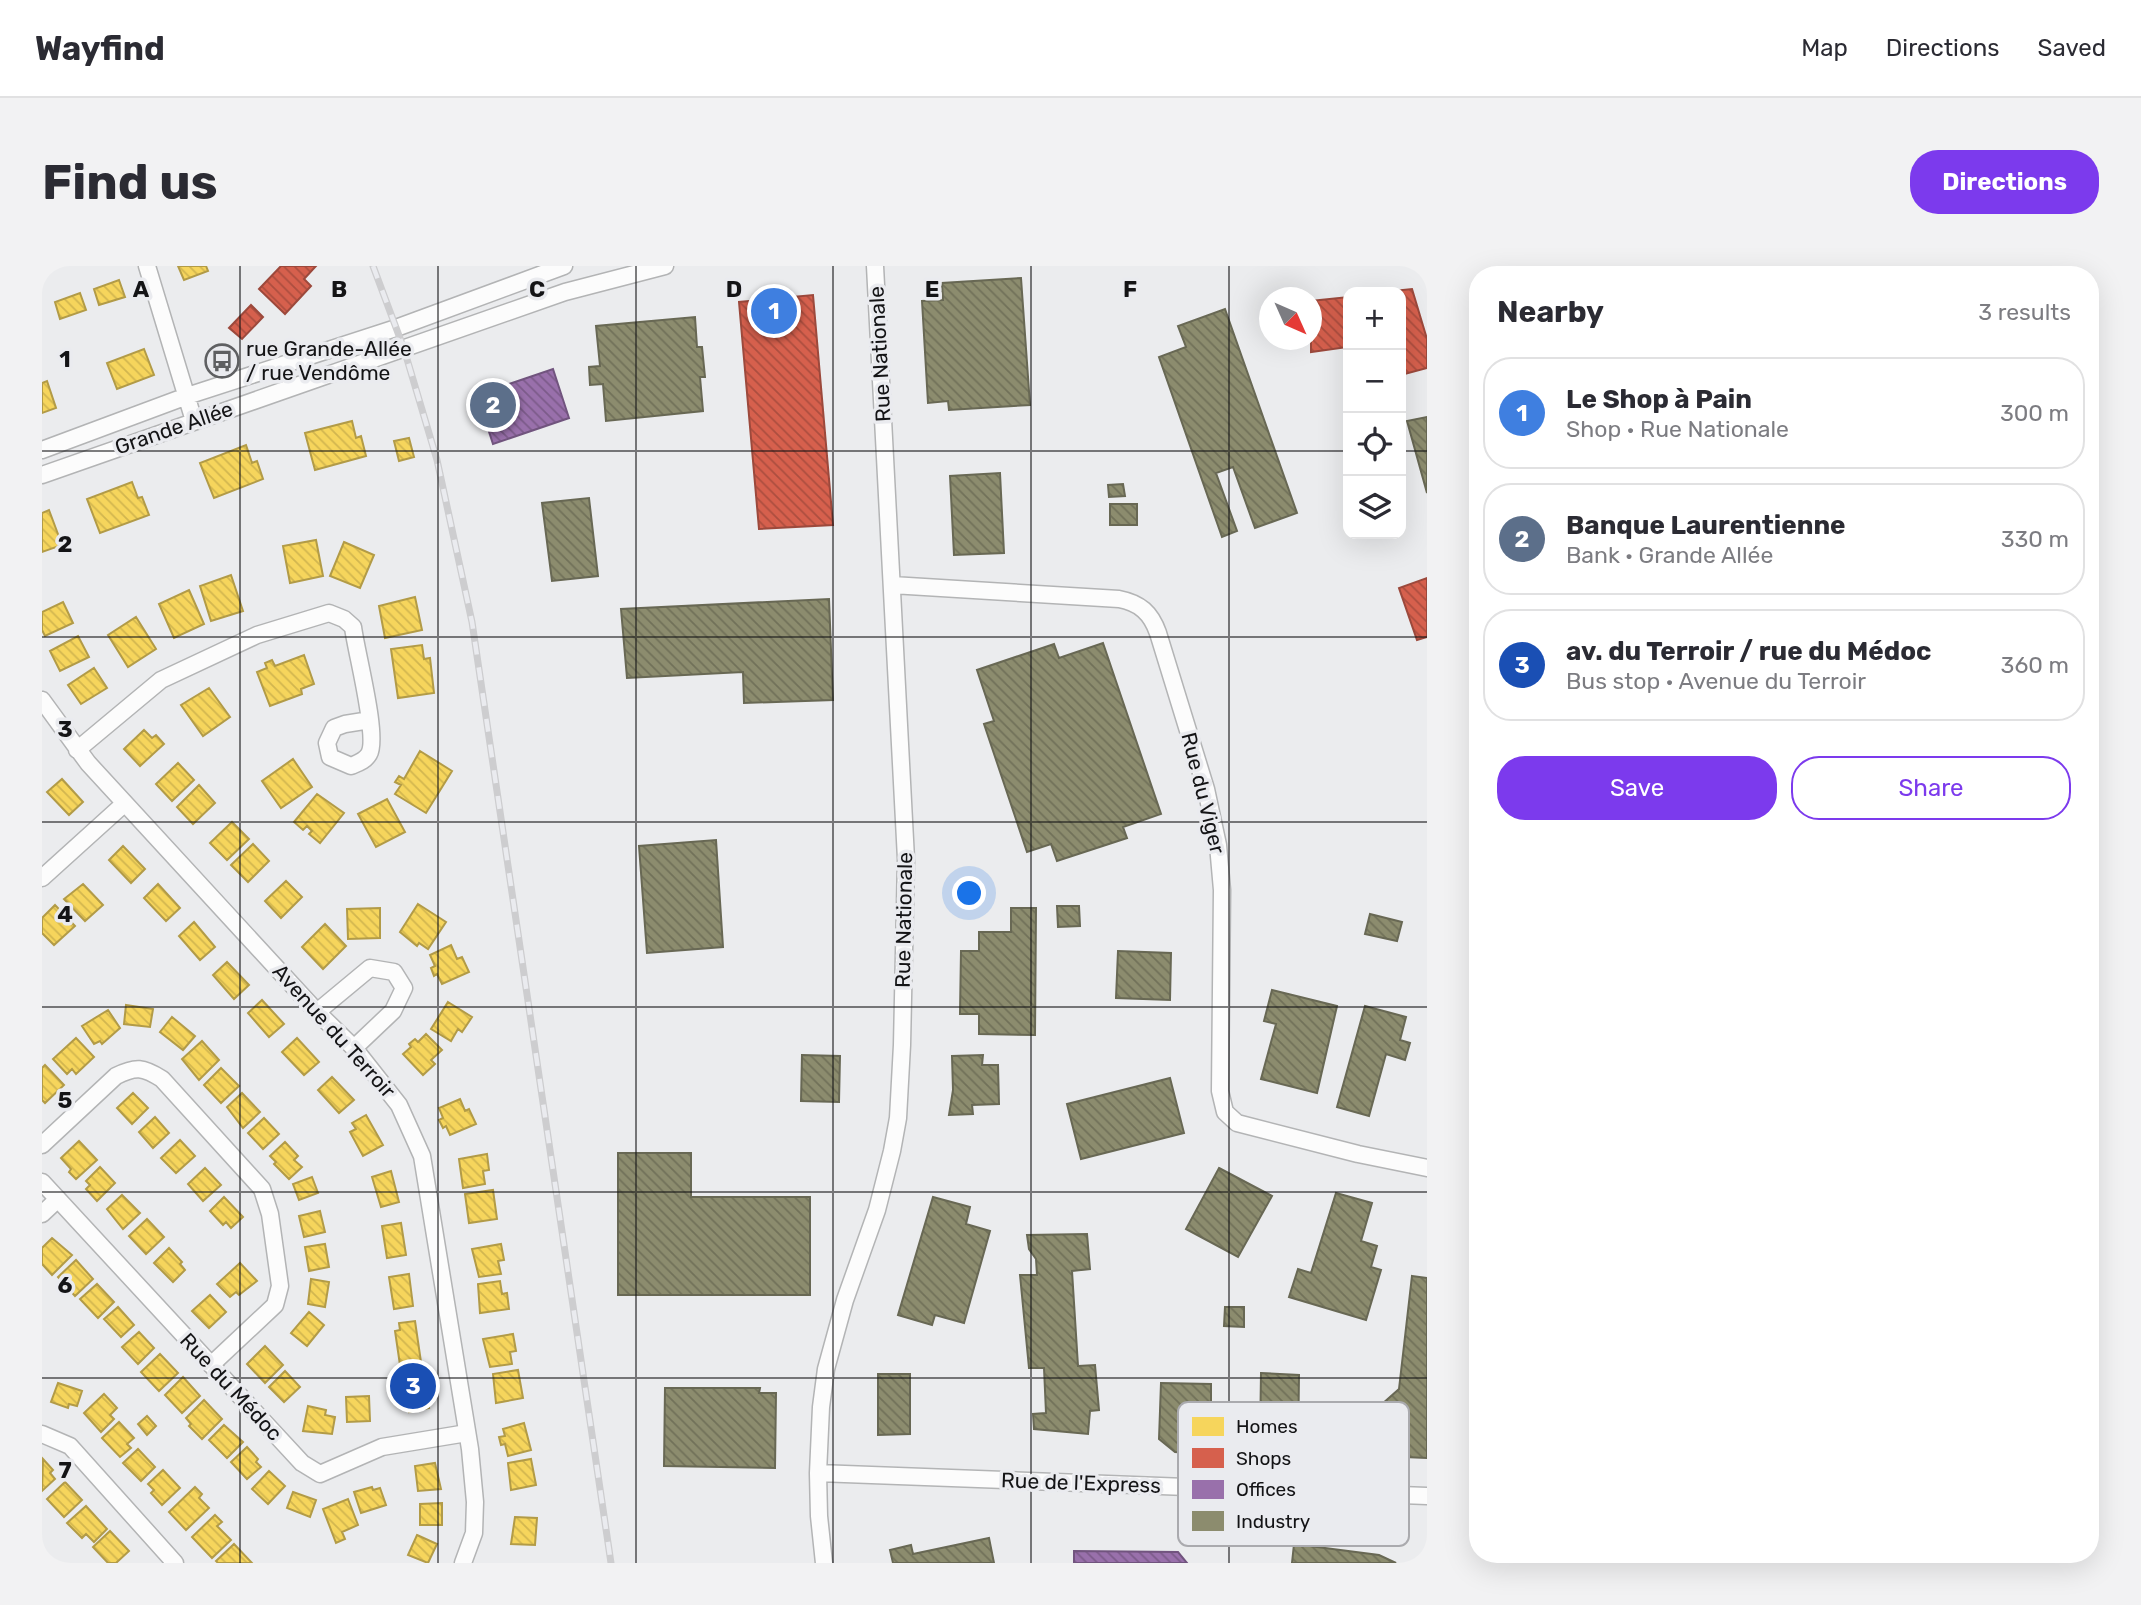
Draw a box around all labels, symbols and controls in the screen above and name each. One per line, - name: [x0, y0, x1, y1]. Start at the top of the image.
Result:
- text: Wayfind: [35, 29, 165, 68]
- text: Map: [1801, 34, 1848, 62]
- text: Directions: [1886, 34, 1999, 62]
- text: Saved: [2037, 34, 2106, 62]
- button: Directions: [1910, 150, 2099, 214]
- text: Find us: [42, 153, 218, 211]
- text: A: [133, 275, 150, 303]
- text: B: [331, 275, 347, 303]
- text: C: [529, 275, 545, 303]
- text: D: [726, 275, 742, 303]
- text: E: [925, 275, 939, 303]
- text: F: [1123, 275, 1137, 303]
- pin: 1: [751, 285, 797, 337]
- street label: Rue Nationale: [863, 286, 896, 423]
- north arrow: [1259, 287, 1322, 350]
- map controls: [1343, 287, 1406, 539]
- button: +: [1343, 287, 1406, 350]
- text: Nearby: [1497, 294, 1604, 330]
- text: 3 results: [1978, 298, 2071, 326]
- place label: rue Grande-Allée / rue Vendôme: [246, 336, 412, 385]
- bus stop icon: rue Grande-Allée / rue Vendôme: [203, 342, 241, 380]
- text: 1: [59, 345, 71, 373]
- button: −: [1343, 350, 1406, 413]
- pin: 2: [470, 379, 516, 431]
- text: Le Shop à Pain: [1566, 384, 1752, 415]
- street label: Grande Allée: [112, 396, 236, 459]
- text: 1: [1516, 399, 1528, 427]
- text: 300 m: [2000, 399, 2069, 427]
- button: locate: [1343, 413, 1406, 476]
- text: Shop · Rue Nationale: [1566, 415, 1789, 443]
- button: layers: [1343, 476, 1406, 539]
- text: Banque Laurentienne: [1566, 510, 1846, 541]
- text: 2: [1515, 525, 1529, 553]
- text: 330 m: [2001, 525, 2069, 553]
- text: 2: [58, 530, 72, 558]
- text: Bank · Grande Allée: [1566, 541, 1773, 569]
- text: av. du Terroir / rue du Médoc: [1566, 636, 1931, 667]
- text: 3: [1514, 651, 1530, 679]
- text: 360 m: [2001, 651, 2069, 679]
- text: Bus stop · Avenue du Terroir: [1566, 667, 1866, 695]
- text: 3: [57, 715, 73, 743]
- street label: Rue du Viger: [1176, 730, 1231, 856]
- button: Save: [1497, 756, 1777, 820]
- button: Share: [1791, 756, 2071, 820]
- street label: Rue Nationale: [890, 852, 917, 988]
- your location: [952, 876, 986, 910]
- text: 4: [57, 900, 73, 928]
- street label: Avenue du Terroir: [268, 959, 401, 1103]
- text: 5: [58, 1086, 73, 1114]
- text: 6: [58, 1271, 73, 1299]
- street label: Rue du Médoc: [175, 1328, 288, 1446]
- pin: 3: [390, 1360, 436, 1412]
- legend: [1178, 1402, 1409, 1546]
- text: Homes: [1236, 1415, 1298, 1438]
- text: Shops: [1236, 1447, 1291, 1470]
- text: 7: [58, 1456, 72, 1484]
- street label: Rue de l'Express: [1001, 1467, 1161, 1498]
- text: Offices: [1236, 1478, 1296, 1501]
- text: Industry: [1236, 1510, 1310, 1533]

